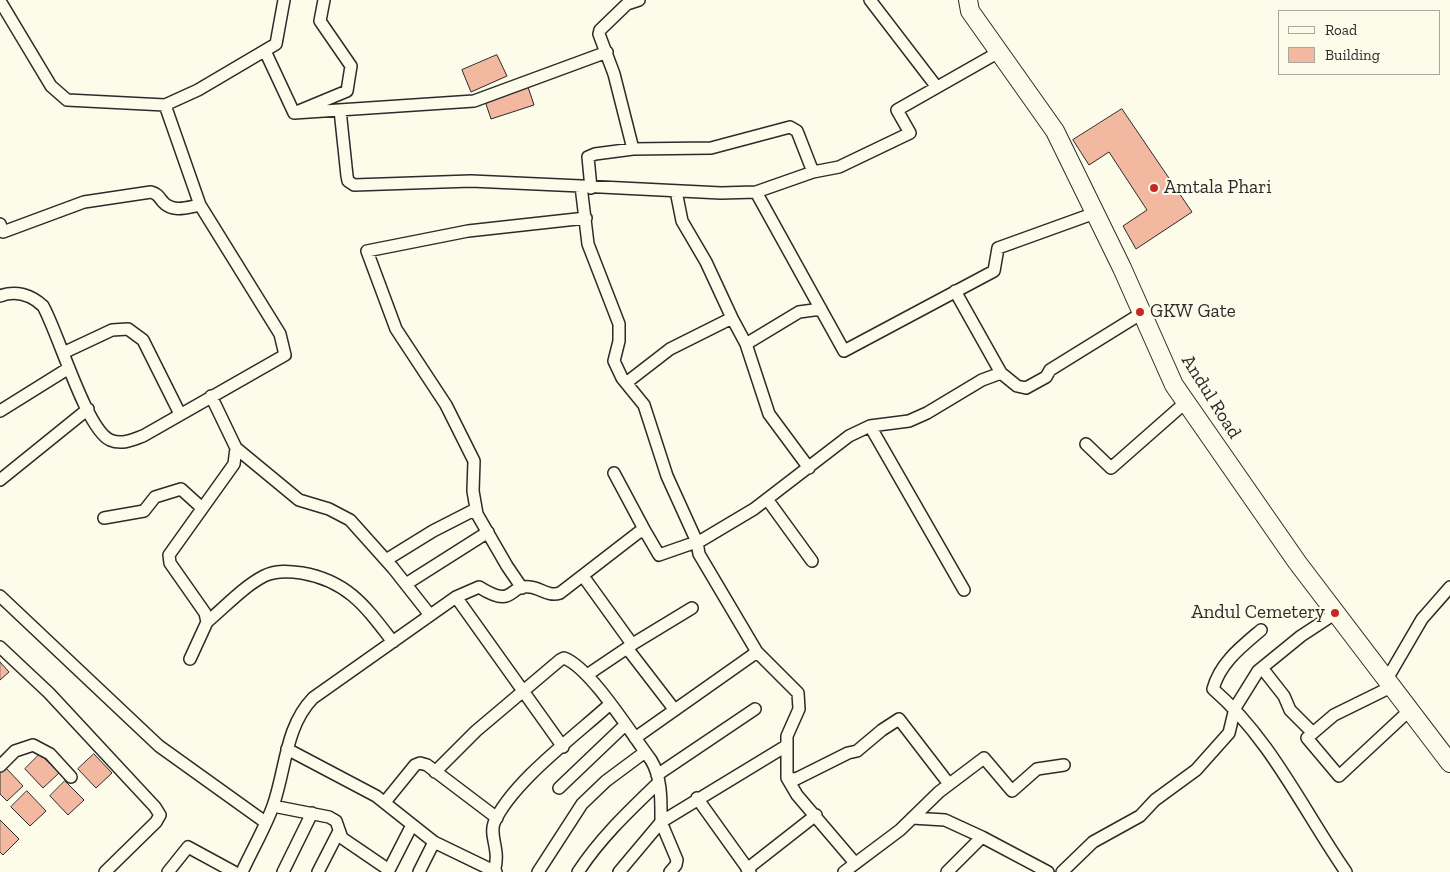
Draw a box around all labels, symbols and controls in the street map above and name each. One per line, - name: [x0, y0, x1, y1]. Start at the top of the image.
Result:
- legend: [1278, 10, 1440, 75]
- text: Road: [1325, 21, 1357, 39]
- text: Building: [1325, 46, 1380, 64]
- place label: Amtala Phari: [1164, 177, 1272, 199]
- marker: Amtala Phari: [1148, 182, 1160, 194]
- place label: GKW Gate: [1150, 301, 1236, 323]
- marker: GKW Gate: [1134, 306, 1146, 318]
- street label: Andul Road: [1176, 351, 1246, 443]
- place label: Andul Cemetery: [1191, 602, 1325, 624]
- marker: Andul Cemetery: [1329, 607, 1341, 619]

